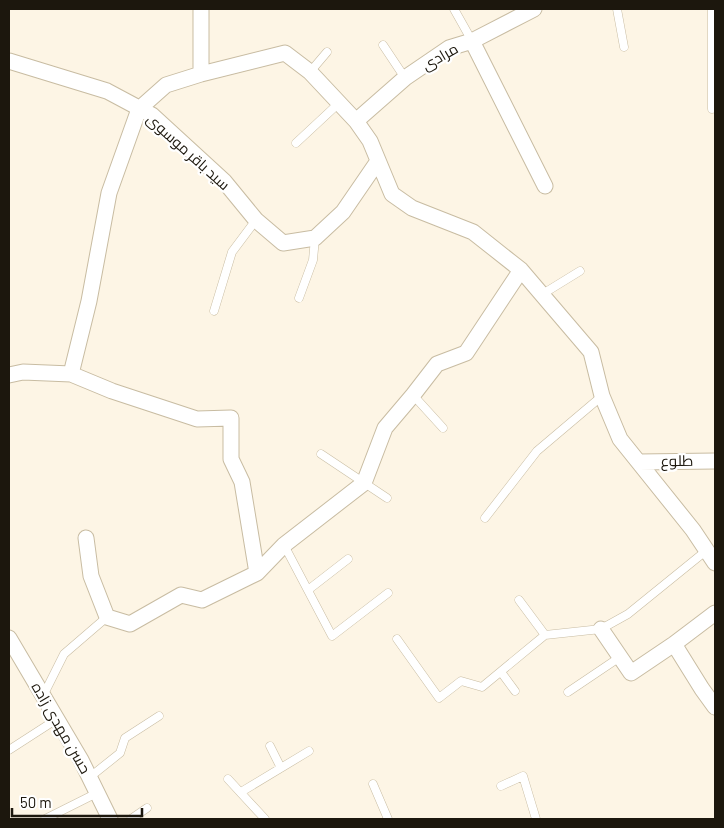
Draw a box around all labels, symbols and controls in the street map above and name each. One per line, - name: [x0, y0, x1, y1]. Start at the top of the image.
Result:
- street label: مرادی: [418, 39, 462, 75]
- street label: سید باقر موسوی: [142, 109, 234, 195]
- street label: طلوع: [660, 451, 694, 472]
- street label: حسن مهدی زاده: [27, 679, 95, 777]
- scale bar: [12, 786, 142, 818]
- text: 50 m: [20, 793, 52, 811]

